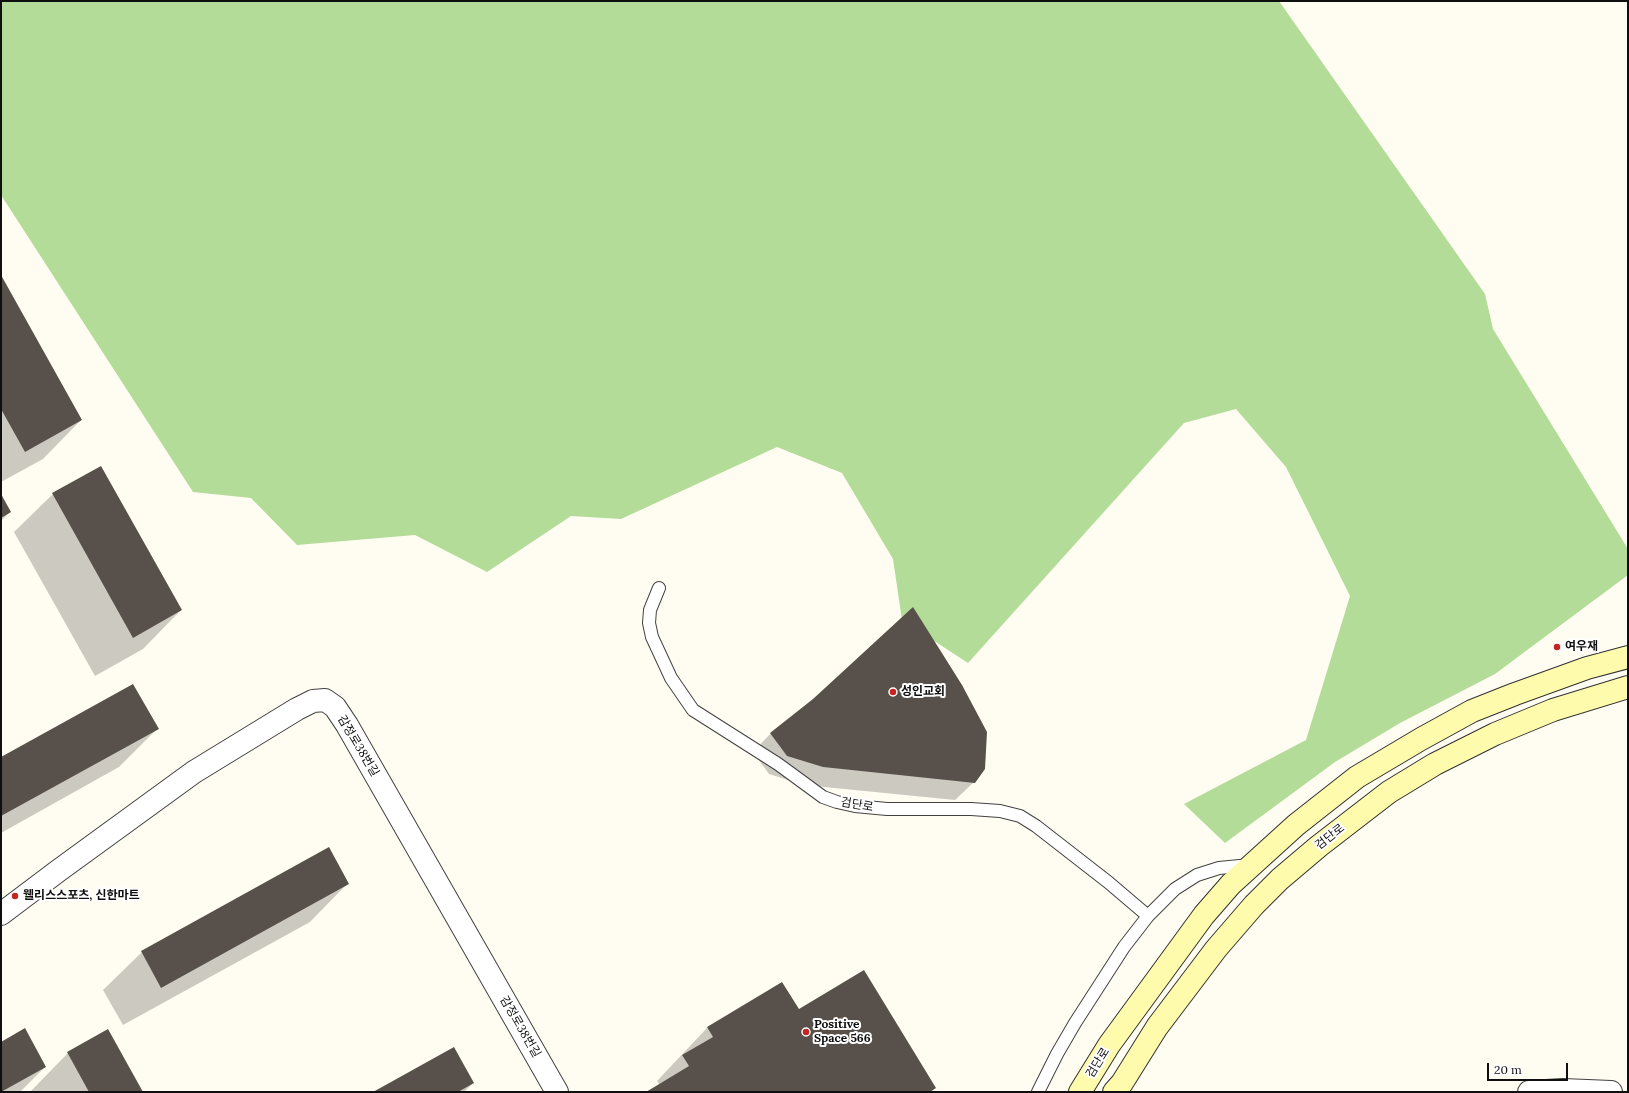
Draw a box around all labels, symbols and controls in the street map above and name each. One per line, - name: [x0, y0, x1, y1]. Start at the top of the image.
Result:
- place label: 여우재: [1565, 640, 1598, 654]
- marker: 여우재: [1552, 642, 1562, 652]
- place label: 성인교회: [901, 685, 945, 699]
- marker: 성인교회: [888, 687, 898, 697]
- street label: 감정로38번길: [334, 713, 382, 779]
- street label: 검단로: [839, 795, 875, 815]
- street label: 검단로: [1313, 821, 1347, 853]
- place label: 웰리스스포츠, 신한마트: [23, 889, 140, 903]
- marker: 웰리스스포츠, 신한마트: [10, 891, 20, 901]
- street label: 감정로38번길: [497, 994, 543, 1060]
- place label: Positive Space 566: [814, 1018, 871, 1046]
- marker: Positive Space 566: [801, 1027, 811, 1037]
- street label: 검단로: [1083, 1045, 1113, 1081]
- scale bar: [1489, 1055, 1570, 1081]
- text: 20 m: [1494, 1062, 1522, 1077]

